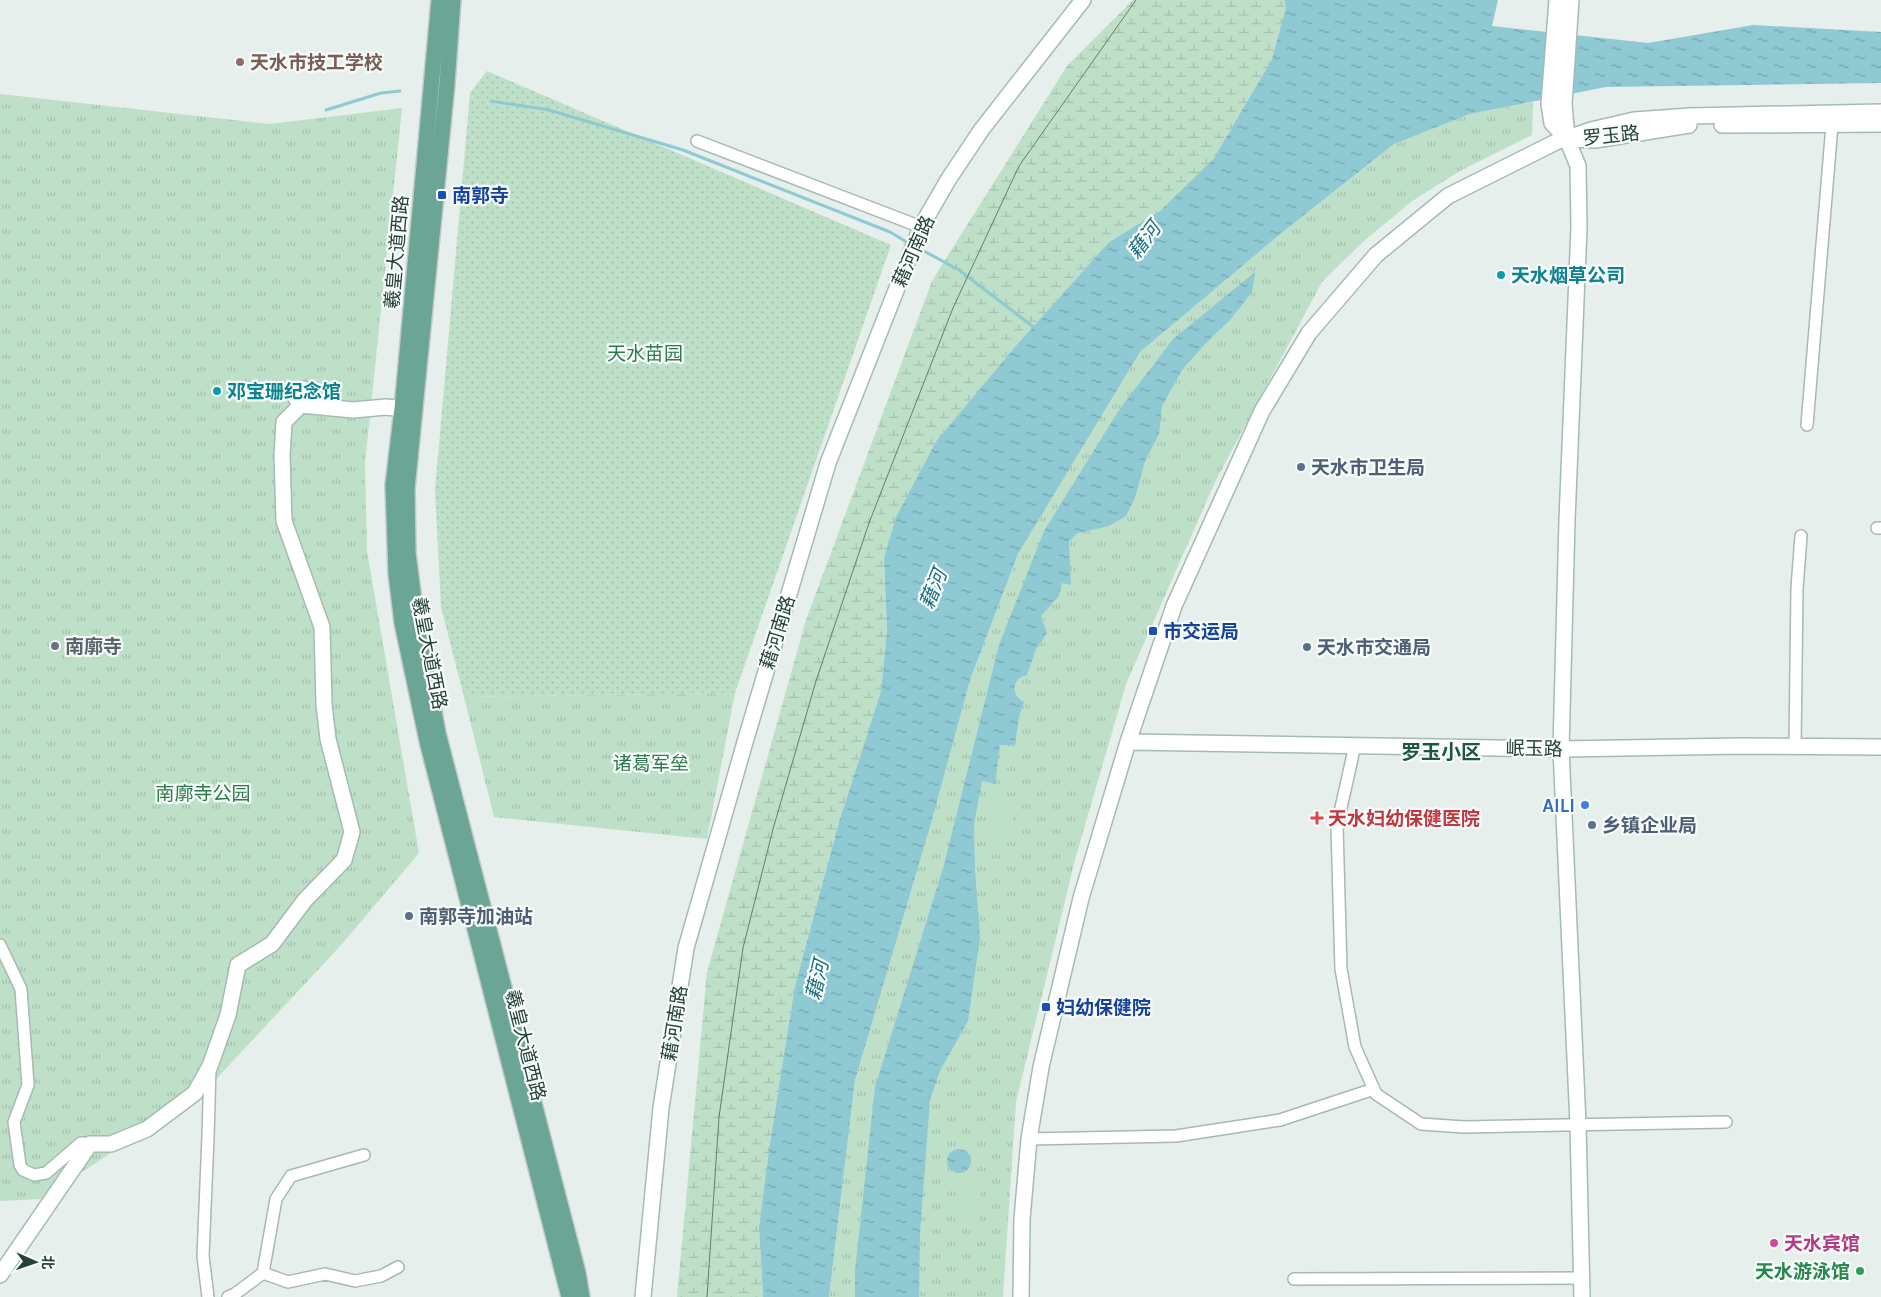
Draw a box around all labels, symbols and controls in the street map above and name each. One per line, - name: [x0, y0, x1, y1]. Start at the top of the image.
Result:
- place label: 天水市技工学校: [250, 52, 383, 74]
- marker: 天水市技工学校: [234, 56, 246, 68]
- street label: 罗玉路: [1582, 122, 1641, 150]
- place label: 南郭寺: [452, 185, 509, 207]
- marker: 南郭寺: [436, 189, 448, 201]
- street label: 羲皇大道西路: [381, 194, 413, 310]
- street label: 藉河南路: [888, 212, 939, 291]
- water label: 藉河: [1123, 214, 1168, 263]
- place label: 天水烟草公司: [1511, 265, 1625, 287]
- marker: 天水烟草公司: [1495, 269, 1507, 281]
- park label: 天水苗园: [607, 343, 683, 365]
- place label: 邓宝珊纪念馆: [227, 381, 341, 403]
- marker: 邓宝珊纪念馆: [211, 385, 223, 397]
- place label: 天水市卫生局: [1311, 457, 1425, 479]
- marker: 天水市卫生局: [1295, 461, 1307, 473]
- water label: 藉河: [915, 563, 953, 612]
- street label: 藉河南路: [756, 593, 800, 672]
- street label: 羲皇大道西路: [407, 595, 451, 711]
- place label: 市交运局: [1163, 621, 1239, 643]
- marker: 市交运局: [1147, 625, 1159, 637]
- place label: 南廓寺: [65, 636, 122, 658]
- place label: 天水市交通局: [1317, 637, 1431, 659]
- marker: 南廓寺: [49, 640, 61, 652]
- marker: 天水市交通局: [1301, 641, 1313, 653]
- street label: 岷玉路: [1505, 738, 1563, 760]
- district label: 罗玉小区: [1401, 741, 1481, 764]
- park label: 诸葛军垒: [613, 753, 689, 775]
- park label: 南廓寺公园: [155, 783, 251, 805]
- place label: AILI: [1542, 795, 1575, 817]
- marker: AILI: [1579, 799, 1591, 811]
- place label: 天水妇幼保健医院: [1328, 808, 1480, 830]
- marker: 天水妇幼保健医院: [1310, 811, 1324, 825]
- place label: 乡镇企业局: [1602, 815, 1697, 837]
- marker: 乡镇企业局: [1586, 819, 1598, 831]
- place label: 南郭寺加油站: [419, 906, 533, 928]
- marker: 南郭寺加油站: [403, 910, 415, 922]
- water label: 藉河: [802, 954, 834, 1002]
- street label: 藉河南路: [658, 984, 692, 1062]
- street label: 羲皇大道西路: [501, 987, 549, 1103]
- place label: 妇幼保健院: [1056, 997, 1151, 1019]
- marker: 妇幼保健院: [1040, 1001, 1052, 1013]
- place label: 天水宾馆: [1784, 1233, 1860, 1255]
- north arrow: [10, 1237, 60, 1287]
- marker: 天水宾馆: [1768, 1237, 1780, 1249]
- text: 北: [39, 1255, 56, 1270]
- place label: 天水游泳馆: [1755, 1261, 1850, 1283]
- marker: 天水游泳馆: [1854, 1265, 1866, 1277]

